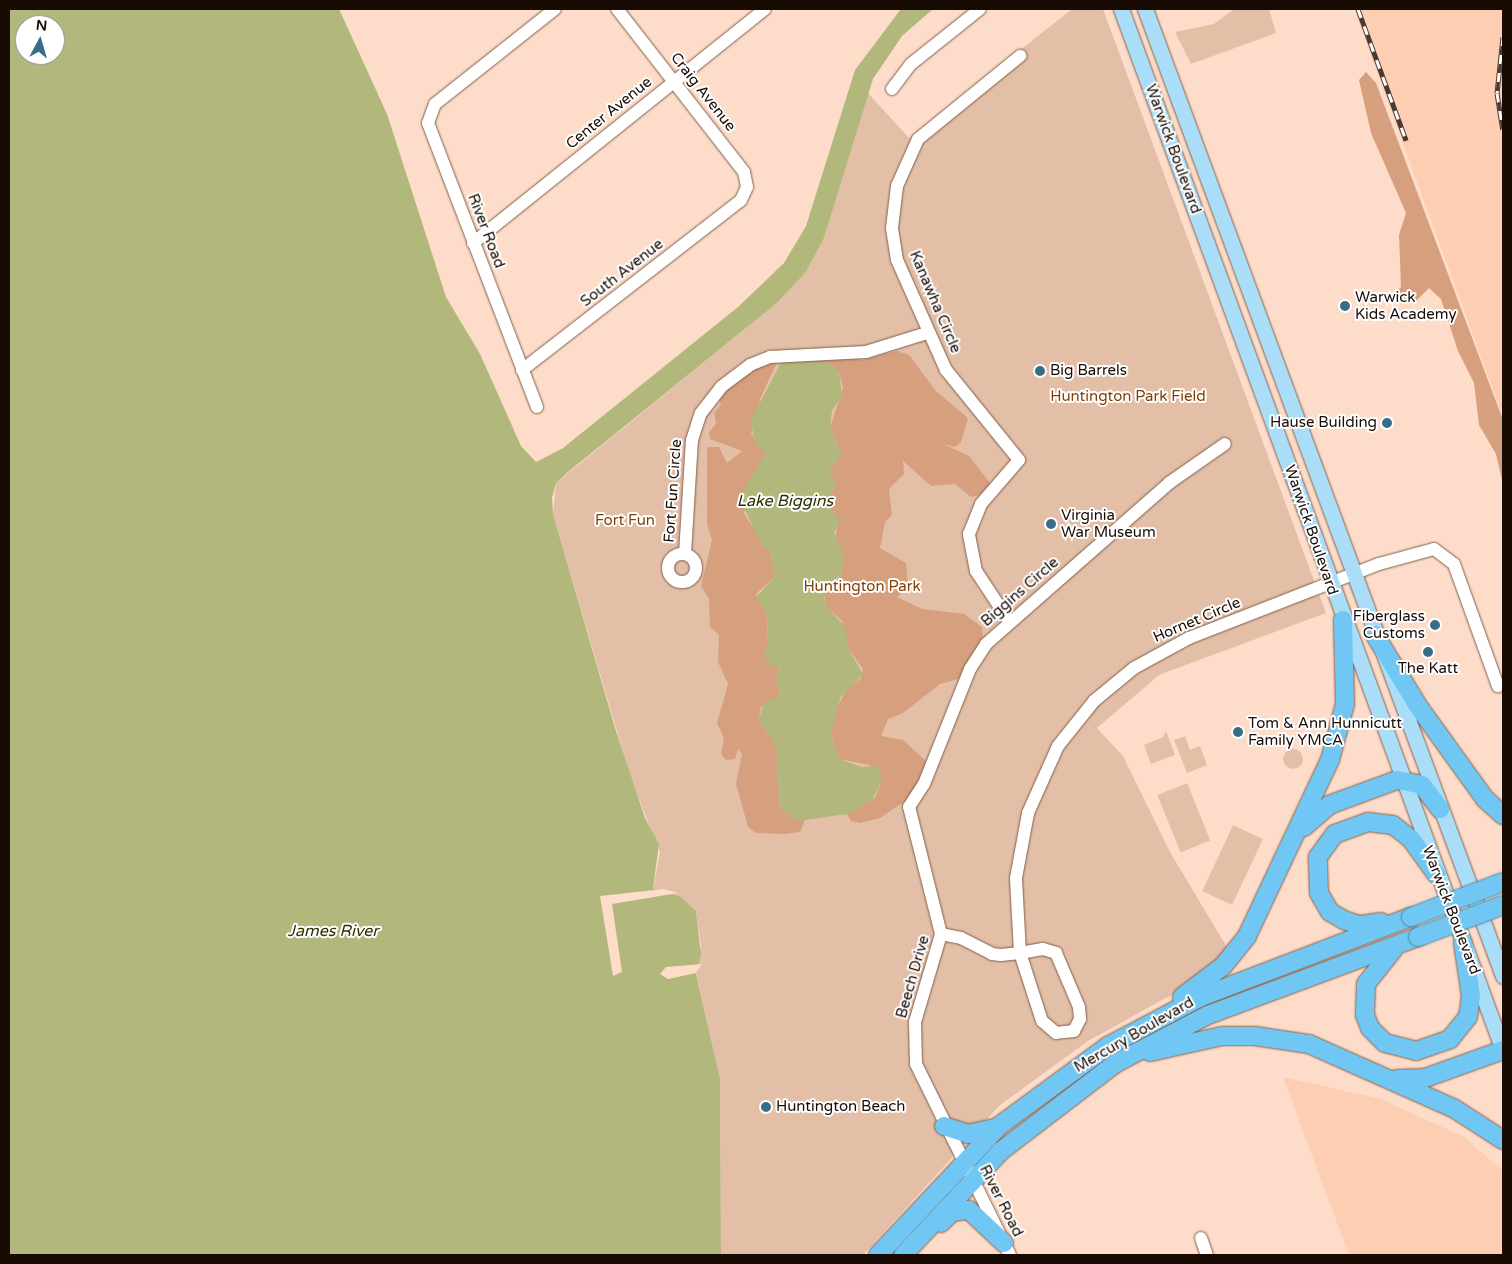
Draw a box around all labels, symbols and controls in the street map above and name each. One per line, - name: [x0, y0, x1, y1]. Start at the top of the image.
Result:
- north arrow: [15, 15, 65, 65]
- text: N: [35, 17, 48, 35]
- street label: Craig Avenue: [667, 49, 739, 135]
- street label: Center Avenue: [563, 73, 655, 153]
- street label: Warwick Boulevard: [1141, 82, 1205, 216]
- street label: River Road: [464, 191, 508, 271]
- street label: South Avenue: [577, 235, 667, 311]
- street label: Kanawha Circle: [905, 248, 965, 356]
- place label: Warwick Kids Academy: [1355, 288, 1456, 323]
- marker: Warwick Kids Academy: [1339, 300, 1351, 312]
- place label: Big Barrels: [1050, 362, 1127, 380]
- marker: Big Barrels: [1034, 365, 1046, 377]
- park label: Huntington Park Field: [1050, 388, 1206, 406]
- place label: Hause Building: [1270, 414, 1377, 432]
- marker: Hause Building: [1381, 417, 1393, 429]
- street label: Fort Fun Circle: [660, 439, 686, 543]
- street label: Warwick Boulevard: [1280, 463, 1342, 597]
- water label: Lake Biggins: [737, 491, 833, 511]
- place label: Virginia War Museum: [1061, 506, 1156, 541]
- park label: Fort Fun: [595, 512, 655, 530]
- marker: Virginia War Museum: [1045, 518, 1057, 530]
- street label: Biggins Circle: [978, 553, 1062, 631]
- park label: Huntington Park: [803, 578, 921, 596]
- street label: Hornet Circle: [1151, 594, 1243, 646]
- place label: Fiberglass Customs: [1353, 607, 1425, 642]
- marker: Fiberglass Customs: [1429, 619, 1441, 631]
- marker: The Katt: [1422, 646, 1434, 658]
- place label: The Katt: [1398, 660, 1458, 678]
- place label: Tom & Ann Hunnicutt Family YMCA: [1248, 714, 1402, 749]
- marker: Tom & Ann Hunnicutt Family YMCA: [1232, 726, 1244, 738]
- street label: Warwick Boulevard: [1418, 843, 1484, 977]
- water label: James River: [288, 921, 378, 941]
- street label: Beech Drive: [893, 934, 933, 1020]
- street label: Mercury Boulevard: [1071, 993, 1197, 1077]
- place label: Huntington Beach: [776, 1098, 905, 1116]
- marker: Huntington Beach: [760, 1101, 772, 1113]
- street label: River Road: [975, 1162, 1027, 1240]

